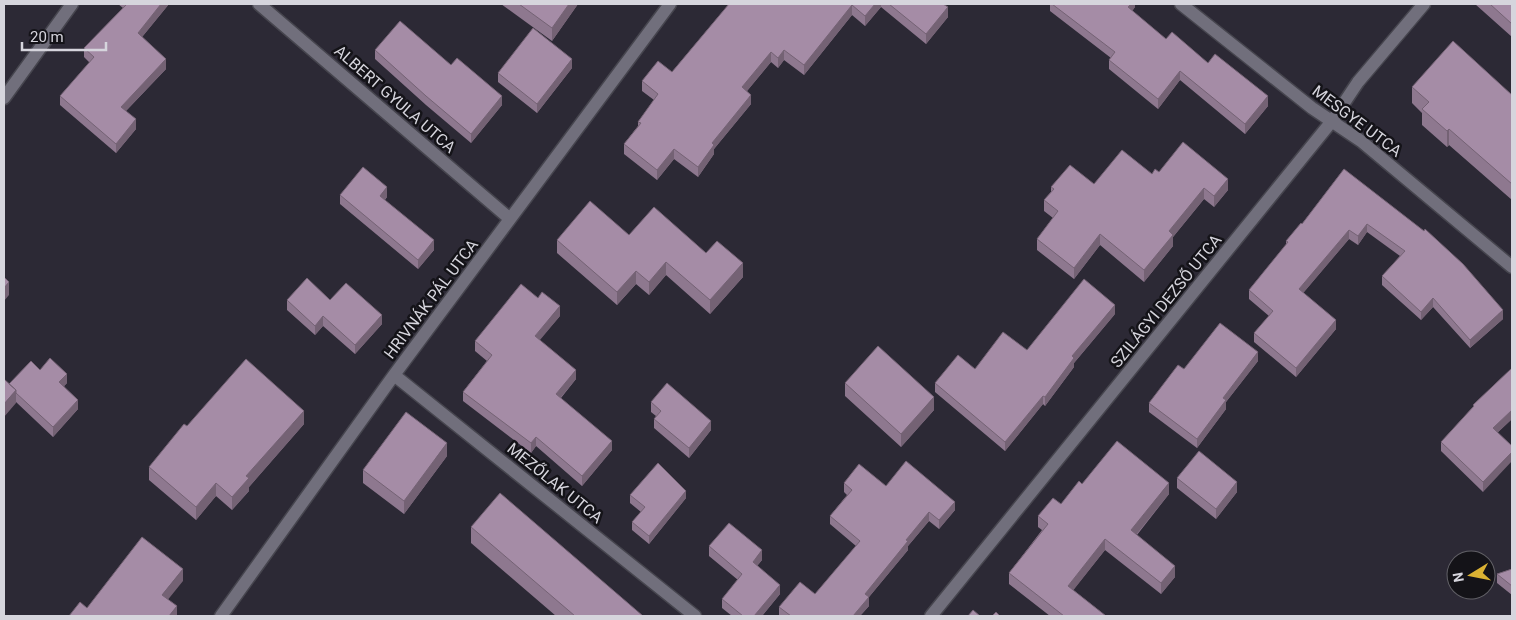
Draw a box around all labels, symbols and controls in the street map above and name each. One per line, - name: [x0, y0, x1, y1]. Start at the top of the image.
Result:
- scale bar: [22, 20, 106, 52]
- text: 20 m: [30, 28, 64, 46]
- street label: ALBERT GYULA UTCA: [330, 41, 460, 157]
- street label: MESGYE UTCA: [1309, 81, 1406, 161]
- street label: SZILÁGYI DEZSŐ UTCA: [1106, 230, 1226, 371]
- street label: HRIVNÁK PÁL UTCA: [380, 235, 482, 362]
- street label: MEZŐLAK UTCA: [503, 438, 608, 528]
- north arrow: [1446, 550, 1496, 600]
- text: N: [1449, 571, 1467, 584]

